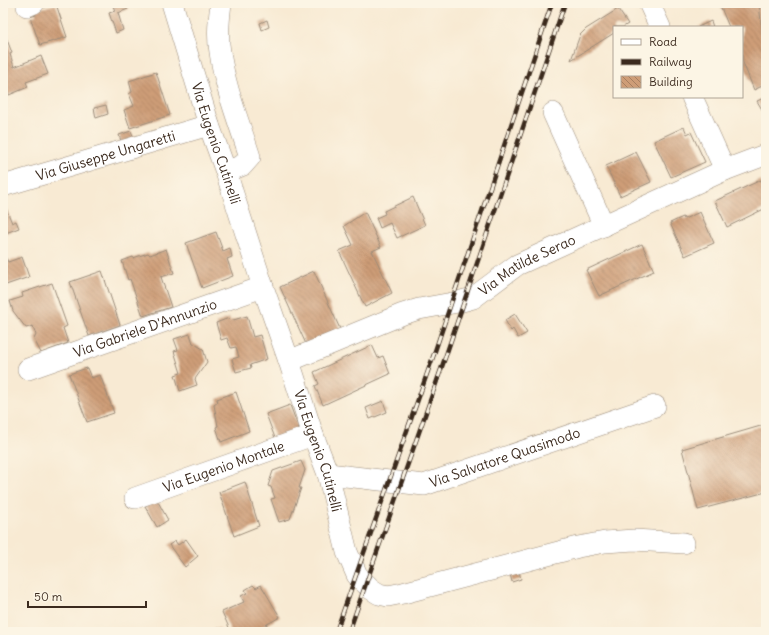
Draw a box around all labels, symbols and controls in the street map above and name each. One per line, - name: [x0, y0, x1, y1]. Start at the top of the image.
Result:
- legend: [613, 26, 743, 98]
- text: Road: [649, 34, 677, 49]
- text: Railway: [649, 54, 692, 69]
- text: Building: [649, 74, 693, 89]
- street label: Via Eugenio Cutinelli: [188, 80, 245, 206]
- street label: Via Giuseppe Ungaretti: [34, 127, 177, 185]
- street label: Via Matilde Serao: [475, 230, 579, 300]
- street label: Via Gabriele D'Annunzio: [71, 295, 219, 361]
- street label: Via Eugenio Cutinelli: [290, 387, 346, 513]
- street label: Via Salvatore Quasimodo: [427, 423, 583, 491]
- street label: Via Eugenio Montale: [160, 437, 287, 496]
- scale bar: [28, 583, 146, 609]
- text: 50 m: [34, 589, 63, 604]

